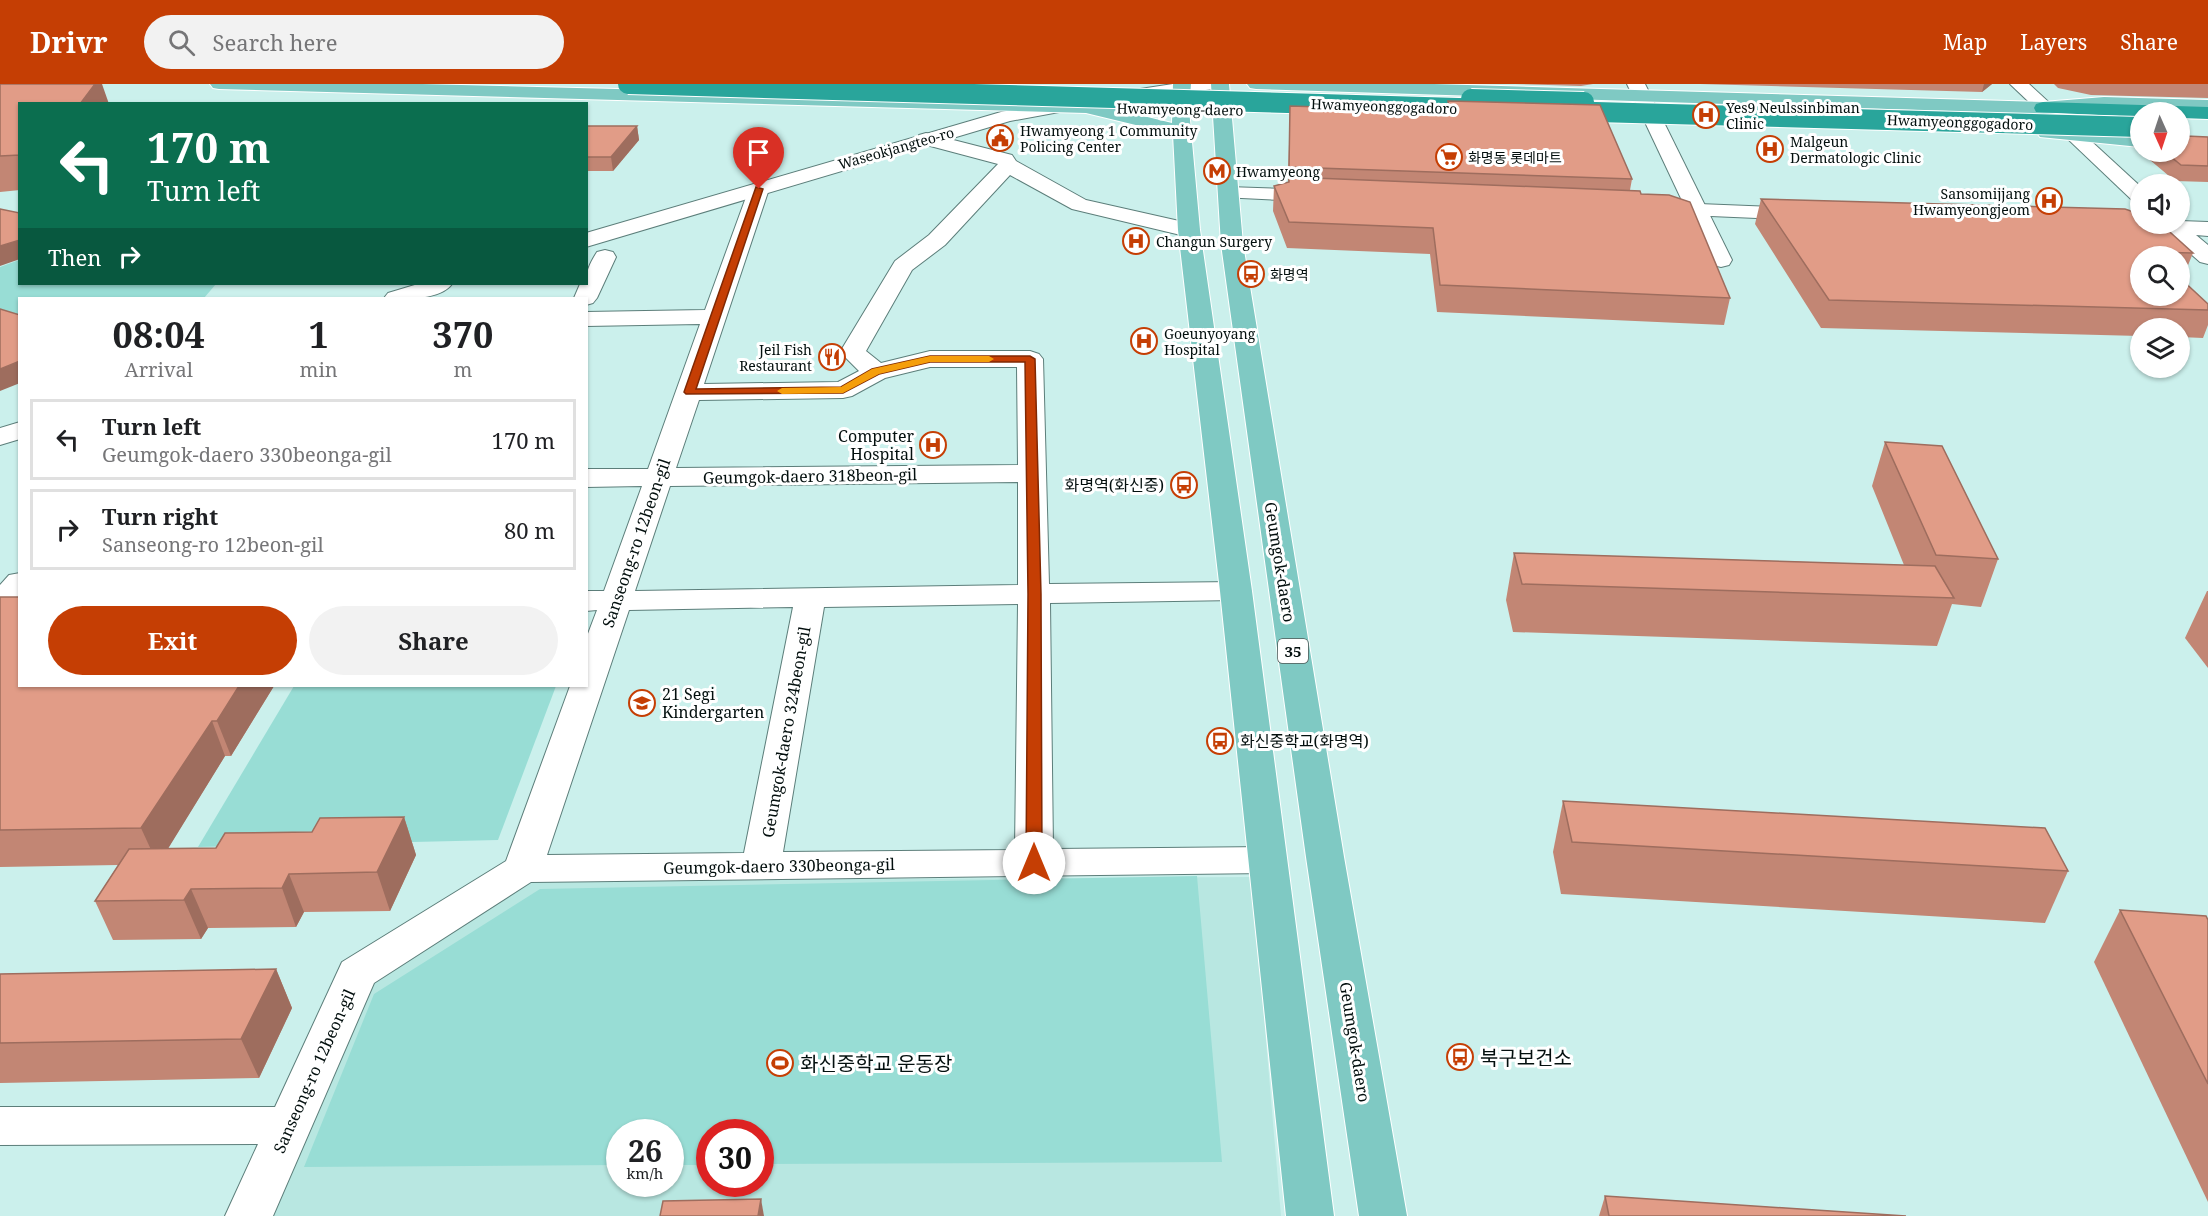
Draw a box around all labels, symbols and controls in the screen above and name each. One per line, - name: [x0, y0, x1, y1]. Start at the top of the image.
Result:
- search box: [144, 15, 564, 69]
- text: Drivr: [30, 23, 108, 61]
- icon: search: [165, 26, 198, 59]
- text: Search here: [213, 27, 337, 57]
- text: Map: [1943, 28, 1987, 56]
- text: Layers: [2020, 28, 2087, 56]
- text: Share: [2120, 28, 2178, 56]
- street label: Hwamyeonggogadoro: [1311, 94, 1457, 118]
- street label: Hwamyeong-daero: [1116, 98, 1244, 120]
- place label: Yes9 Neulssinbiman Clinic: [1725, 98, 1860, 133]
- hospital icon: Yes9 Neulssinbiman Clinic: [1691, 100, 1721, 130]
- north arrow: [2130, 102, 2190, 162]
- map controls: [2130, 102, 2190, 378]
- street label: Hwamyeonggogadoro: [1887, 110, 2033, 134]
- text: 170 m: [147, 118, 271, 175]
- place label: Hwamyeong 1 Community Policing Center: [1020, 121, 1198, 156]
- street label: Waseokjangteo-ro: [836, 122, 956, 174]
- public building icon: Hwamyeong 1 Community Policing Center: [985, 123, 1015, 153]
- icon: left: [48, 126, 126, 204]
- pin: [733, 127, 784, 189]
- place label: Malgeun Dermatologic Clinic: [1790, 132, 1921, 167]
- hospital icon: Malgeun Dermatologic Clinic: [1755, 134, 1785, 164]
- icon: arrive: [742, 136, 775, 169]
- supermarket icon: 화명동 롯데마트: [1434, 142, 1464, 172]
- place label: 화명동 롯데마트: [1468, 148, 1562, 167]
- metro station icon: Hwamyeong: [1202, 156, 1232, 186]
- place label: Hwamyeong: [1236, 162, 1321, 181]
- text: Turn left: [147, 172, 260, 209]
- button: sound: [2130, 174, 2190, 234]
- place label: Sansomijjang Hwamyeongjeom: [1913, 184, 2030, 219]
- hospital icon: Sansomijjang Hwamyeongjeom: [2034, 186, 2064, 216]
- hospital icon: Changun Surgery: [1121, 226, 1151, 256]
- place label: Changun Surgery: [1156, 232, 1272, 251]
- icon: right: [113, 240, 146, 273]
- text: Then: [48, 242, 101, 272]
- button: search: [2130, 246, 2190, 306]
- bus stop icon: 화명역: [1236, 259, 1266, 289]
- place label: 화명역: [1270, 265, 1309, 284]
- text: 08:04: [113, 310, 205, 359]
- text: 1: [308, 310, 329, 359]
- text: 370: [432, 310, 493, 359]
- button: layers: [2130, 318, 2190, 378]
- place label: Goeunyoyang Hospital: [1164, 324, 1256, 359]
- hospital icon: Goeunyoyang Hospital: [1129, 326, 1159, 356]
- place label: Jeil Fish Restaurant: [739, 340, 812, 375]
- restaurant icon: Jeil Fish Restaurant: [817, 342, 847, 372]
- text: Arrival: [125, 356, 193, 383]
- text: min: [300, 356, 338, 383]
- text: m: [453, 356, 472, 383]
- text: Turn left: [102, 411, 201, 441]
- icon: left: [51, 423, 84, 456]
- text: 170 m: [492, 425, 555, 455]
- place label: Computer Hospital: [838, 425, 914, 465]
- hospital icon: Computer Hospital: [918, 430, 948, 460]
- text: Geumgok-daero 330beonga-gil: [102, 441, 392, 468]
- street label: Sanseong-ro 12beon-gil: [597, 456, 675, 630]
- street label: Geumgok-daero 318beon-gil: [703, 463, 917, 489]
- bus stop icon: 화명역(화신중): [1169, 470, 1199, 500]
- place label: 화명역(화신중): [1065, 474, 1164, 496]
- street label: Geumgok-daero: [1260, 500, 1300, 624]
- text: Turn right: [102, 501, 218, 531]
- icon: right: [51, 513, 84, 546]
- text: 80 m: [504, 515, 555, 545]
- text: Sanseong-ro 12beon-gil: [102, 531, 324, 558]
- button: Exit: [48, 606, 297, 675]
- button: Share: [309, 606, 558, 675]
- street label: Geumgok-daero 324beon-gil: [757, 625, 815, 839]
- road number: 35: [1278, 639, 1308, 663]
- place label: 21 Segi Kindergarten: [662, 683, 764, 723]
- school or university icon: 21 Segi Kindergarten: [627, 688, 657, 718]
- bus stop icon: 화신중학교(화명역): [1205, 726, 1235, 756]
- place label: 화신중학교(화명역): [1240, 730, 1369, 752]
- position arrow: [1002, 831, 1066, 895]
- street label: Geumgok-daero 330beonga-gil: [663, 853, 895, 879]
- street label: Geumgok-daero: [1335, 980, 1375, 1104]
- street label: Sanseong-ro 12beon-gil: [268, 985, 360, 1156]
- bus stop icon: 북구보건소: [1445, 1042, 1475, 1072]
- place label: 북구보건소: [1480, 1044, 1572, 1071]
- sports icon: 화신중학교 운동장: [765, 1048, 795, 1078]
- place label: 화신중학교 운동장: [800, 1050, 952, 1077]
- speed limit sign: 30: [696, 1119, 774, 1197]
- text: 26: [628, 1130, 662, 1171]
- text: km/h: [627, 1163, 663, 1183]

